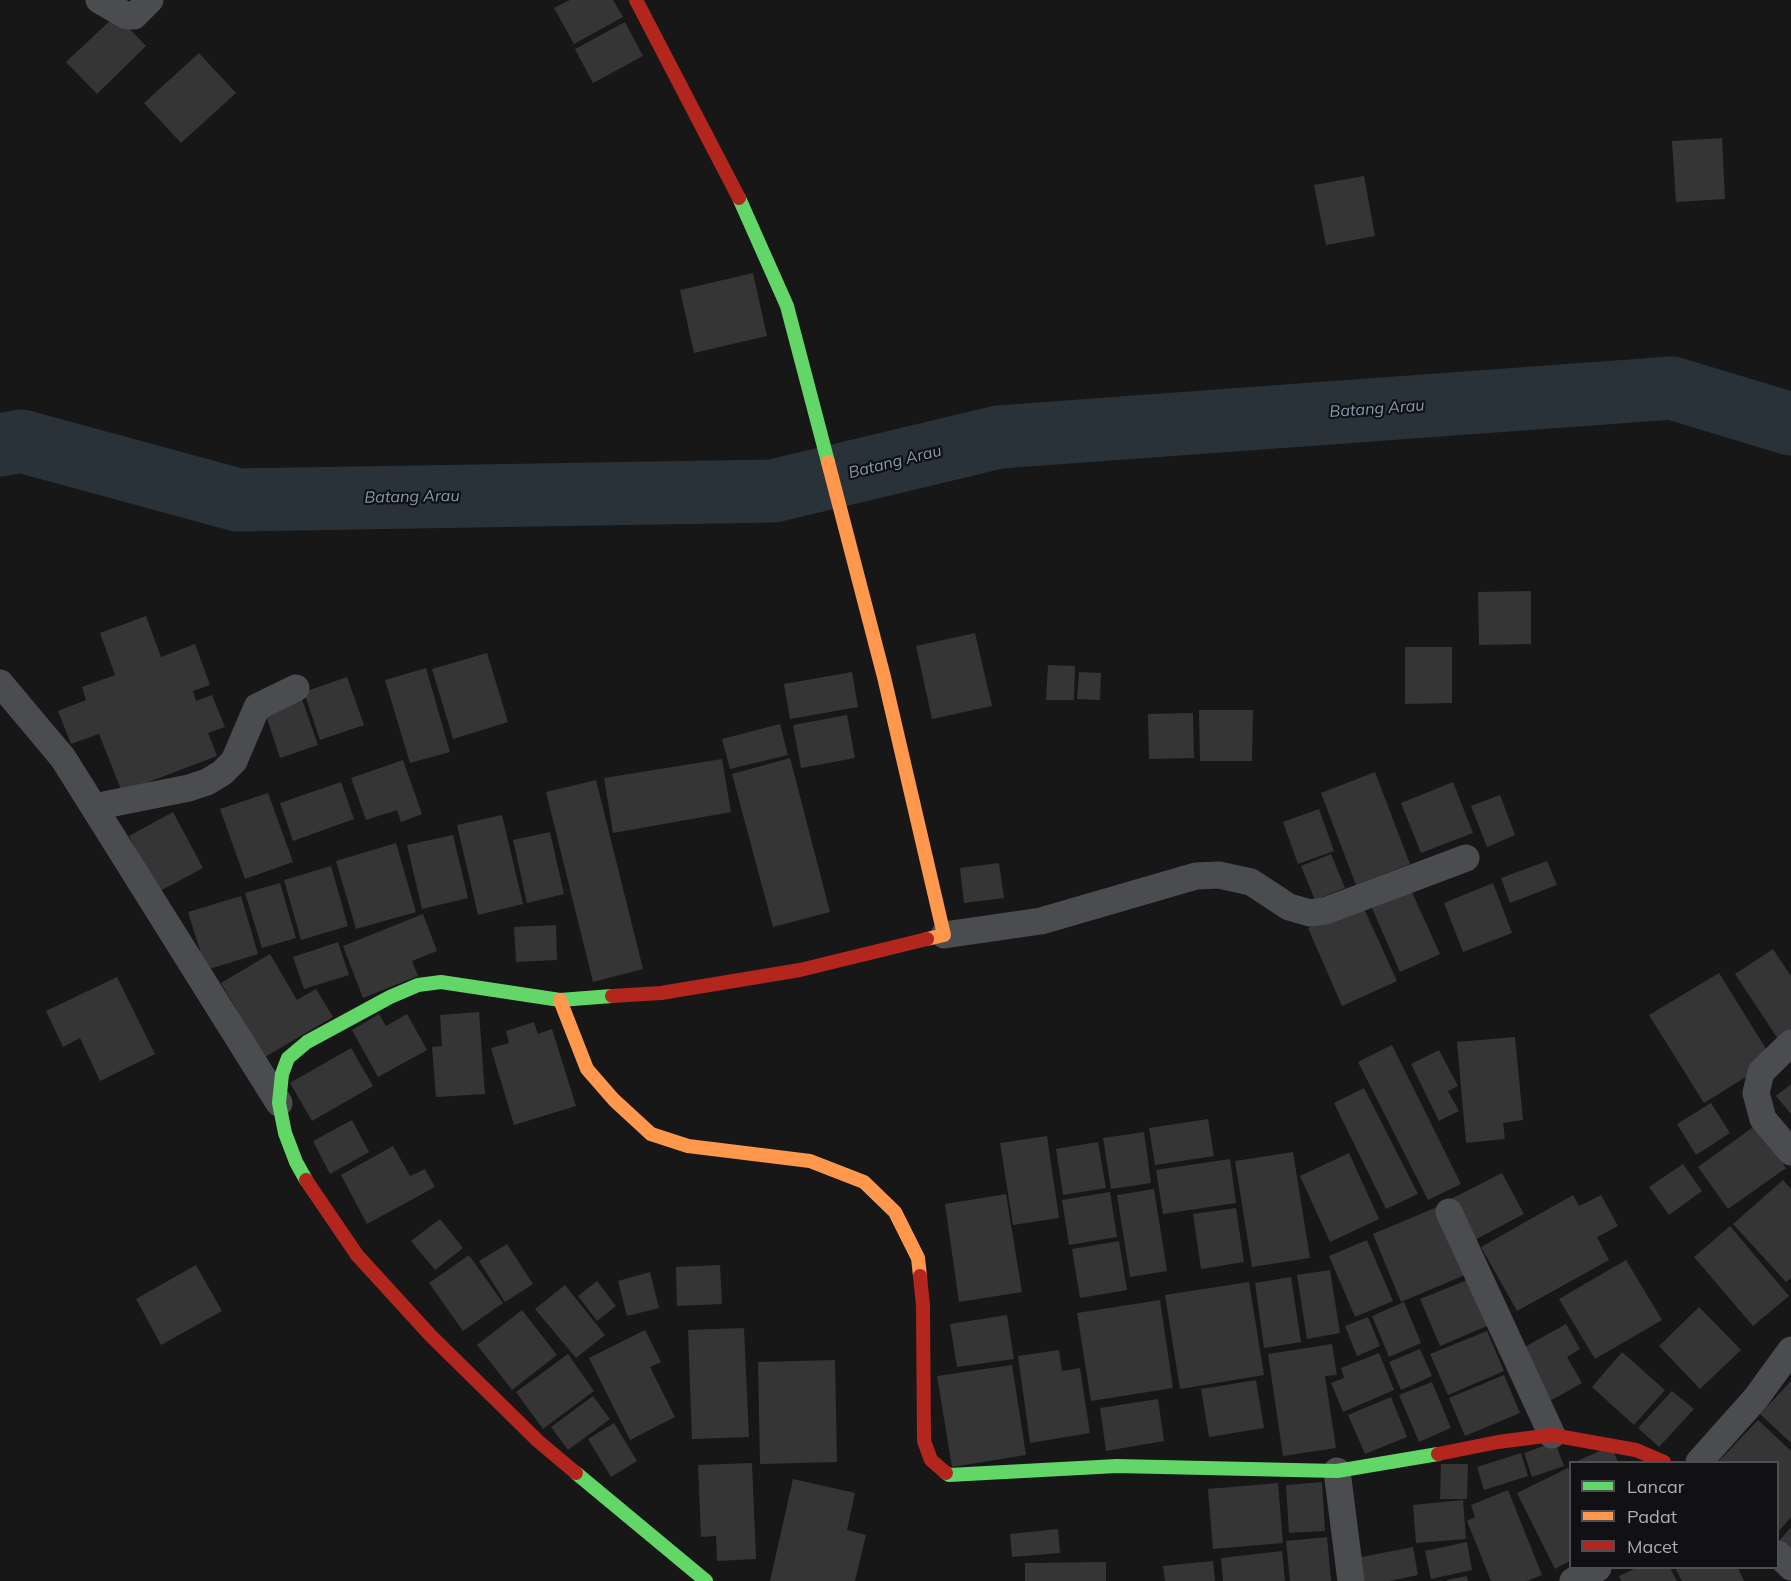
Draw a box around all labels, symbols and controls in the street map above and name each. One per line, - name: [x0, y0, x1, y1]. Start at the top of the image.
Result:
- water label: Batang Arau: [1329, 396, 1425, 422]
- water label: Batang Arau: [846, 441, 944, 483]
- water label: Batang Arau: [364, 487, 460, 507]
- legend: [1569, 1461, 1779, 1569]
- text: Lancar: [1627, 1475, 1684, 1498]
- text: Padat: [1627, 1505, 1677, 1528]
- text: Macet: [1627, 1535, 1678, 1558]

